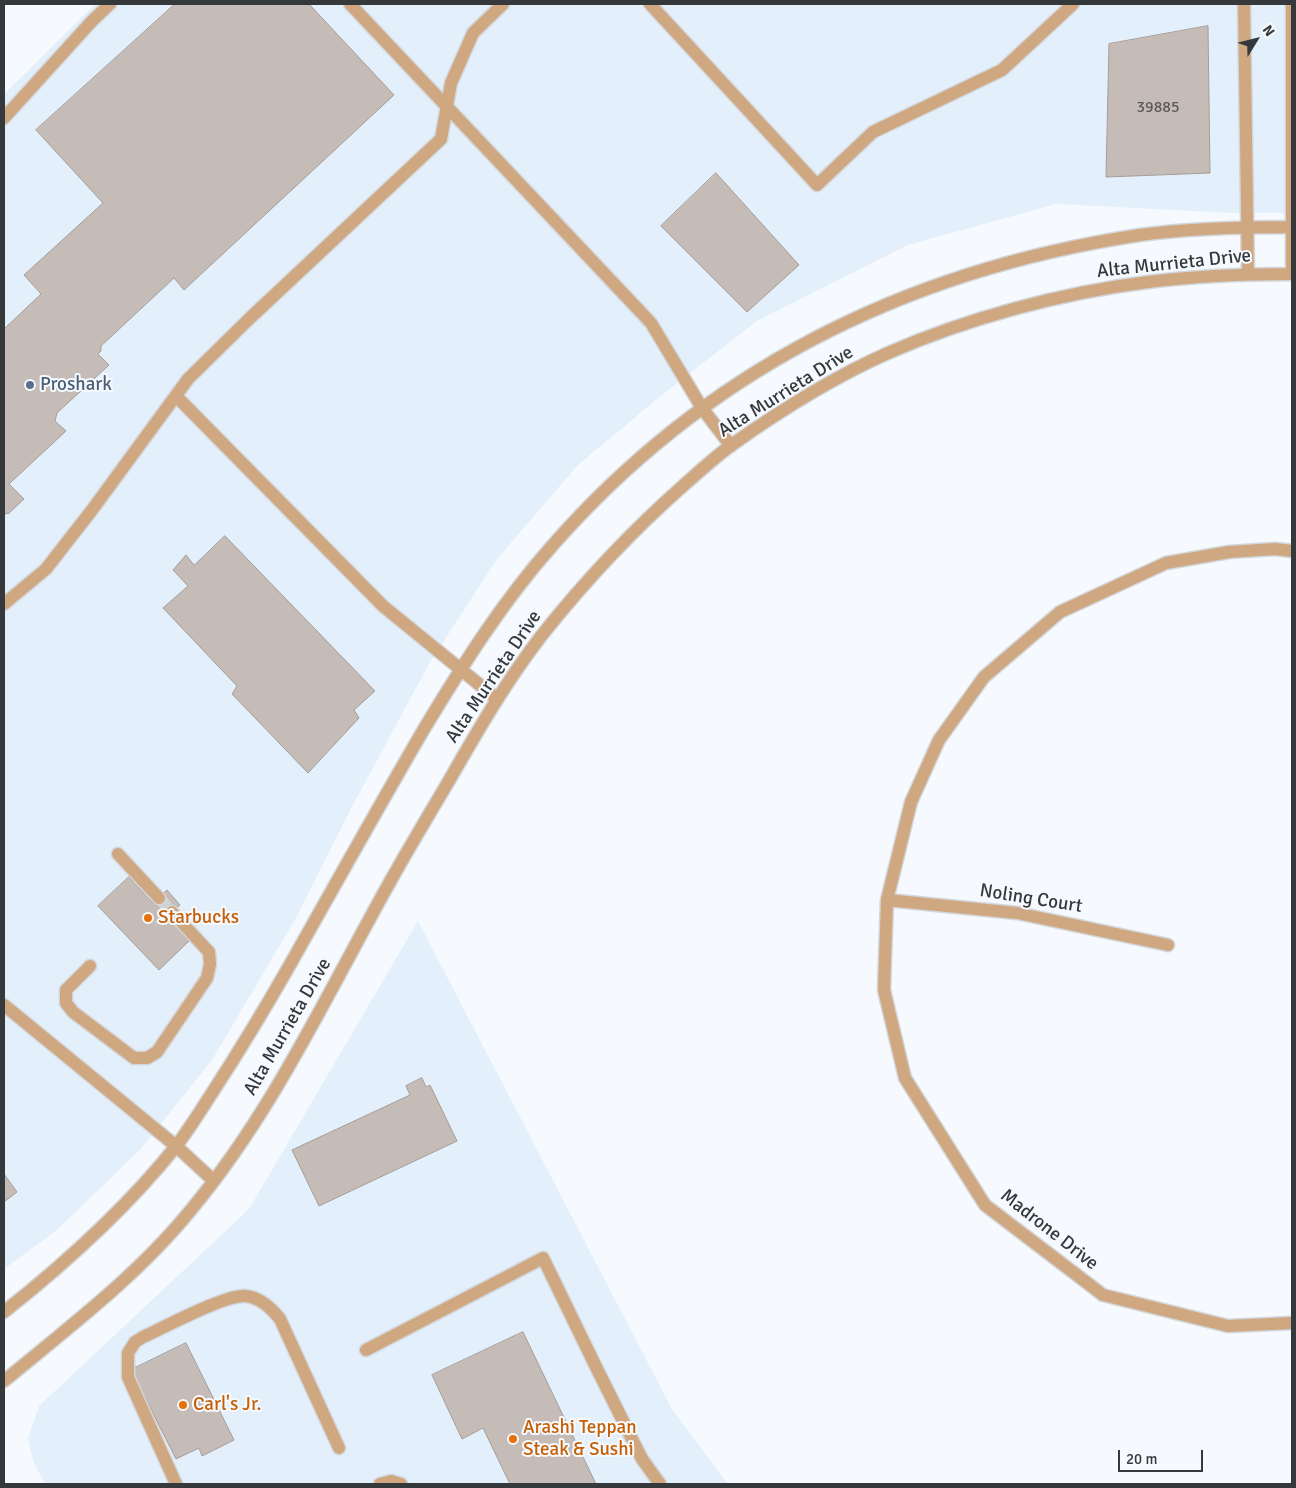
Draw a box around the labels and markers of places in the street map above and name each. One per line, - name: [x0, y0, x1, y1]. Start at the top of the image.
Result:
- place label: Proshark: [40, 374, 112, 396]
- marker: Proshark: [24, 379, 36, 391]
- place label: Starbucks: [158, 907, 239, 929]
- marker: Starbucks: [142, 912, 154, 924]
- place label: Carl's Jr.: [193, 1394, 262, 1416]
- marker: Carl's Jr.: [177, 1399, 189, 1411]
- place label: Arashi Teppan Steak & Sushi: [523, 1417, 637, 1461]
- marker: Arashi Teppan Steak & Sushi: [507, 1433, 519, 1445]

